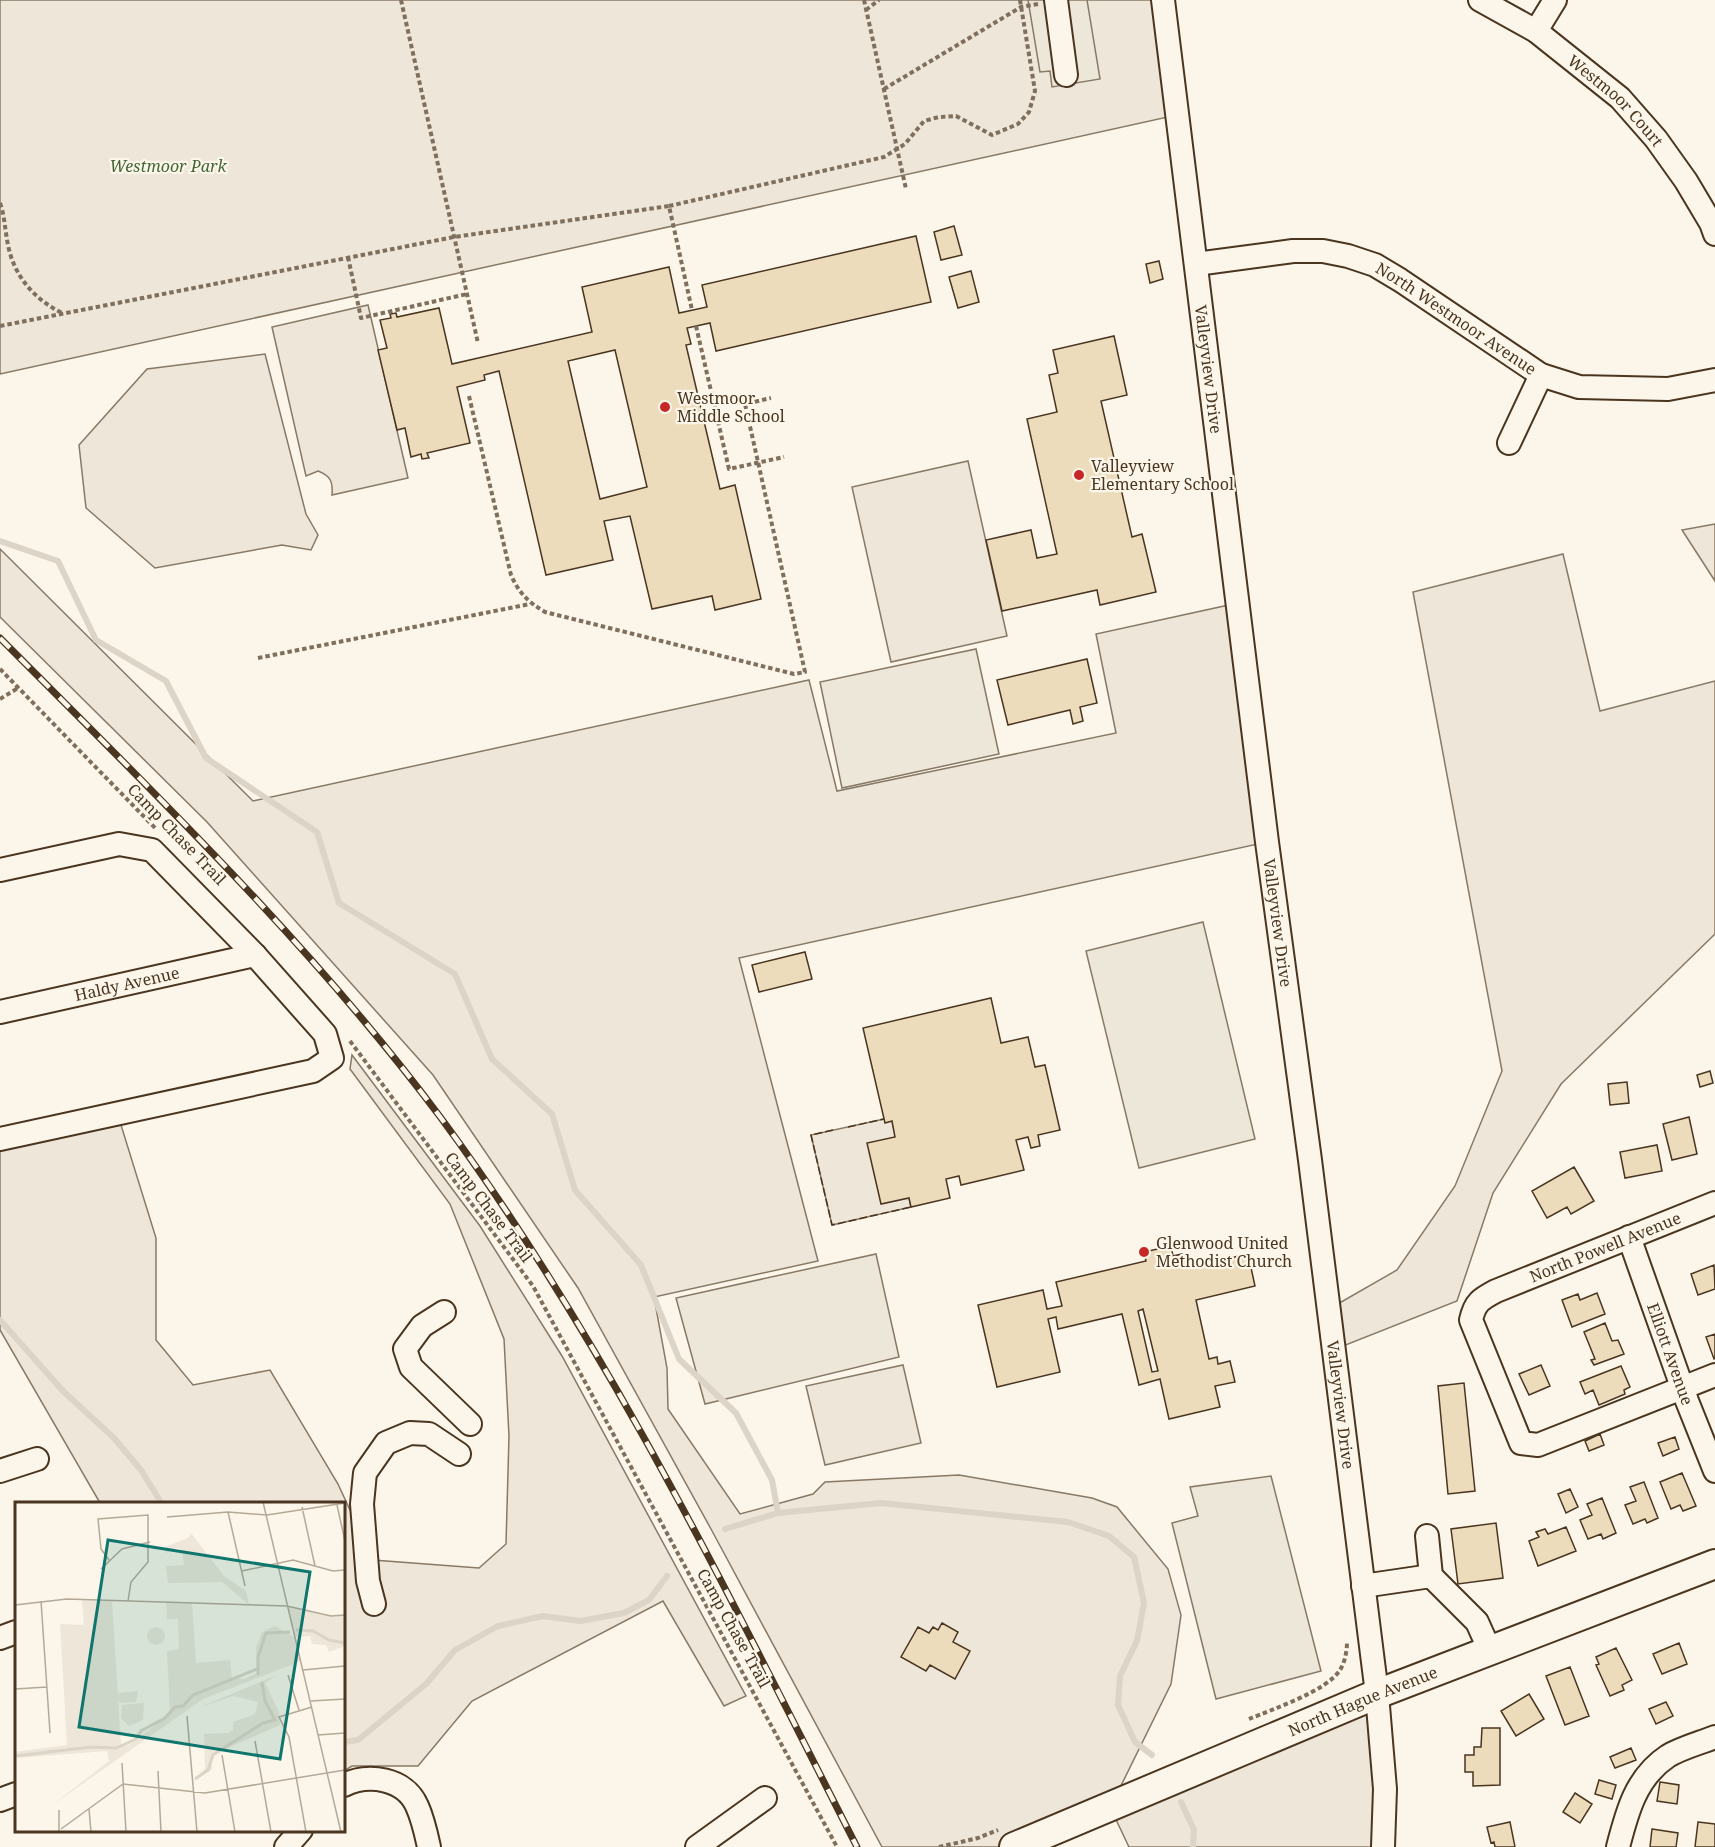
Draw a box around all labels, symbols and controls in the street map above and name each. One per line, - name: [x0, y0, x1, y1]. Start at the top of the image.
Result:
- street label: Westmoor Court: [1563, 50, 1669, 151]
- park label: Westmoor Park: [109, 155, 227, 177]
- street label: North Westmoor Avenue: [1372, 257, 1541, 380]
- street label: Valleyview Drive: [1190, 304, 1227, 435]
- place label: Westmoor Middle School: [677, 387, 785, 427]
- marker: Westmoor Middle School: [658, 400, 672, 414]
- place label: Valleyview Elementary School: [1091, 455, 1234, 495]
- marker: Valleyview Elementary School: [1072, 468, 1086, 482]
- street label: Camp Chase Trail: [123, 779, 231, 889]
- street label: Valleyview Drive: [1258, 857, 1298, 988]
- street label: Haldy Avenue: [72, 961, 181, 1006]
- street label: Camp Chase Trail: [440, 1147, 538, 1267]
- street label: North Powell Avenue: [1526, 1207, 1684, 1287]
- place label: Glenwood United Methodist Church: [1156, 1232, 1292, 1272]
- marker: Glenwood United Methodist Church: [1137, 1245, 1151, 1259]
- street label: Elliott Avenue: [1642, 1300, 1699, 1408]
- street label: Valleyview Drive: [1322, 1339, 1360, 1470]
- inset map: [15, 1502, 345, 1832]
- street label: Camp Chase Trail: [692, 1565, 776, 1692]
- street label: North Hague Avenue: [1285, 1661, 1440, 1741]

